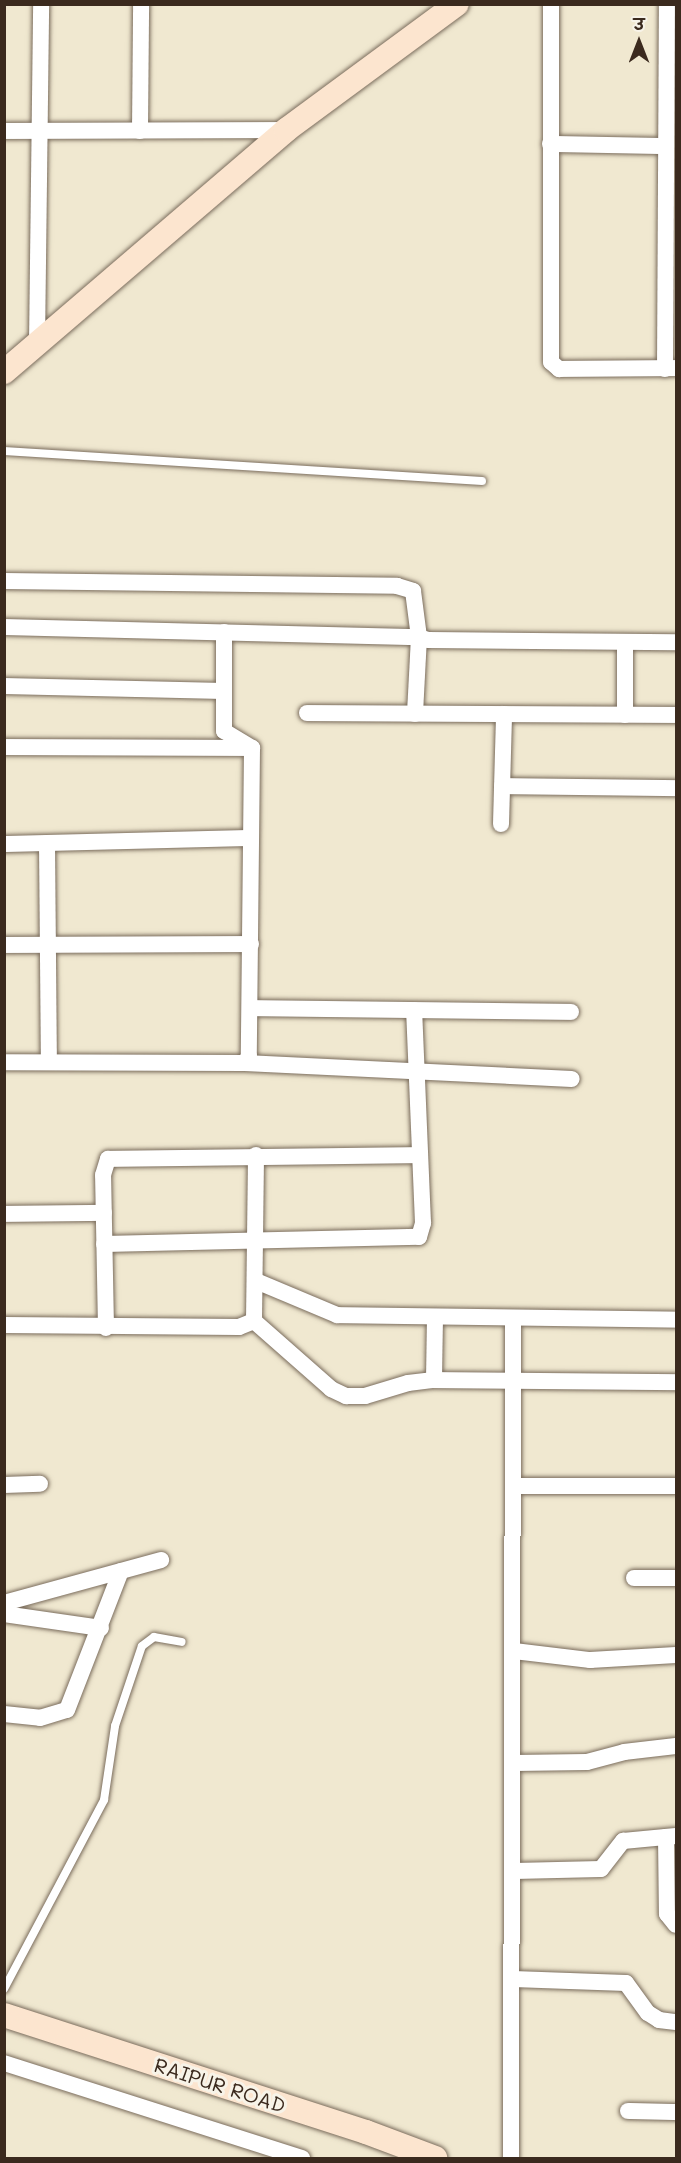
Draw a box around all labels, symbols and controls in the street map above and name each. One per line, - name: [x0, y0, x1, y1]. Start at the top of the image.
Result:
- north arrow: [609, 12, 669, 72]
- text: उ: [634, 13, 644, 34]
- street label: RAIPUR ROAD: [151, 2053, 289, 2117]

